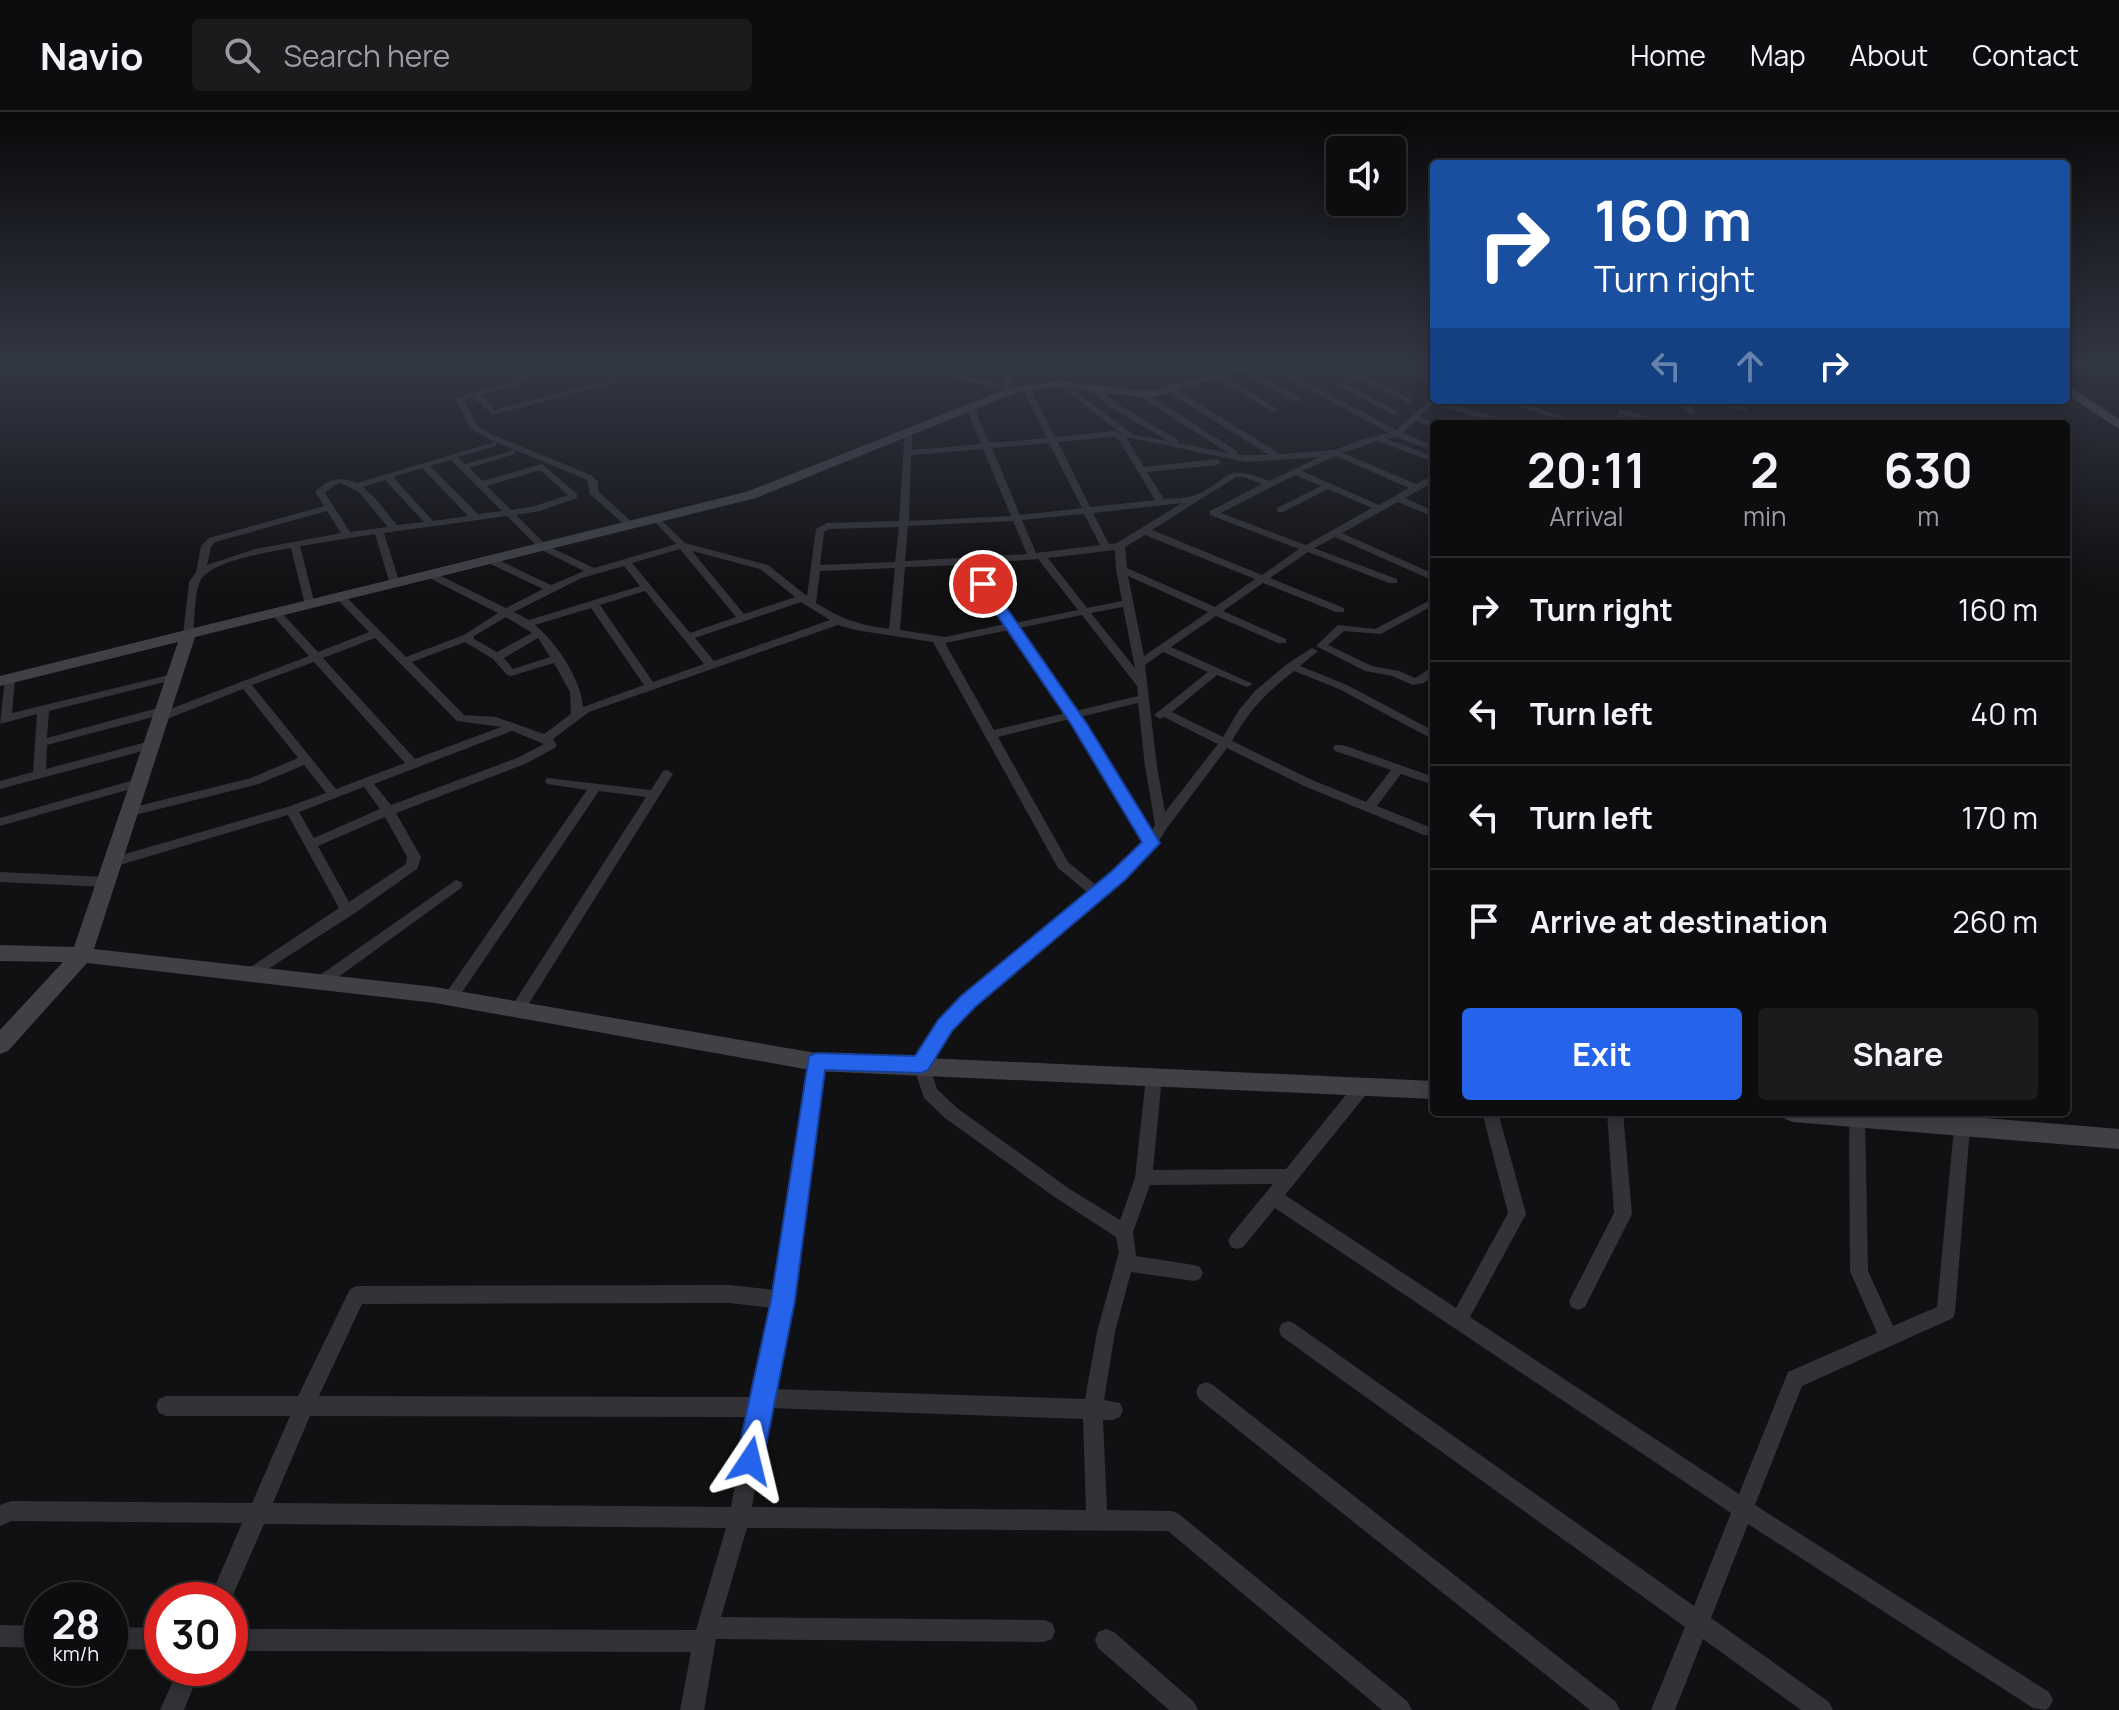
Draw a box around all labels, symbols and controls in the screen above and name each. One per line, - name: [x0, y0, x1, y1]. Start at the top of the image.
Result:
- search box: [192, 19, 752, 91]
- text: Navio: [40, 29, 144, 81]
- icon: search: [220, 33, 264, 77]
- text: Search here: [284, 35, 450, 76]
- text: Home: [1630, 36, 1706, 74]
- text: Map: [1750, 36, 1806, 74]
- text: About: [1850, 36, 1928, 74]
- text: Contact: [1972, 36, 2079, 74]
- map controls: [1326, 136, 1406, 216]
- button: sound: [1326, 136, 1406, 216]
- text: 160 m: [1594, 181, 1752, 258]
- icon: right: [1462, 192, 1566, 296]
- text: Turn right: [1594, 254, 1755, 303]
- icon: left: [1644, 344, 1688, 388]
- icon: ahead: [1728, 344, 1772, 388]
- icon: right: [1812, 344, 1856, 388]
- text: 20:11: [1527, 437, 1646, 502]
- text: 2: [1750, 437, 1779, 502]
- text: 630: [1884, 437, 1973, 502]
- text: Arrival: [1549, 498, 1624, 534]
- text: min: [1743, 498, 1786, 534]
- text: m: [1917, 498, 1939, 534]
- pin: [949, 550, 1017, 618]
- icon: arrive: [961, 562, 1005, 606]
- icon: right: [1462, 587, 1506, 631]
- text: Turn right: [1530, 589, 1673, 630]
- text: 160 m: [1958, 589, 2038, 630]
- icon: left: [1462, 691, 1506, 735]
- text: Turn left: [1530, 693, 1653, 734]
- text: 40 m: [1971, 693, 2038, 734]
- icon: left: [1462, 795, 1506, 839]
- text: Turn left: [1530, 797, 1653, 838]
- text: 170 m: [1961, 797, 2038, 838]
- icon: arrive: [1462, 899, 1506, 943]
- text: Arrive at destination: [1530, 901, 1828, 942]
- text: 260 m: [1953, 901, 2038, 942]
- button: Exit: [1462, 1008, 1742, 1100]
- button: Share: [1758, 1008, 2038, 1100]
- position arrow: [708, 1419, 792, 1503]
- speed limit sign: 30: [144, 1582, 248, 1686]
- text: 28: [52, 1596, 100, 1651]
- text: km/h: [53, 1640, 99, 1667]

